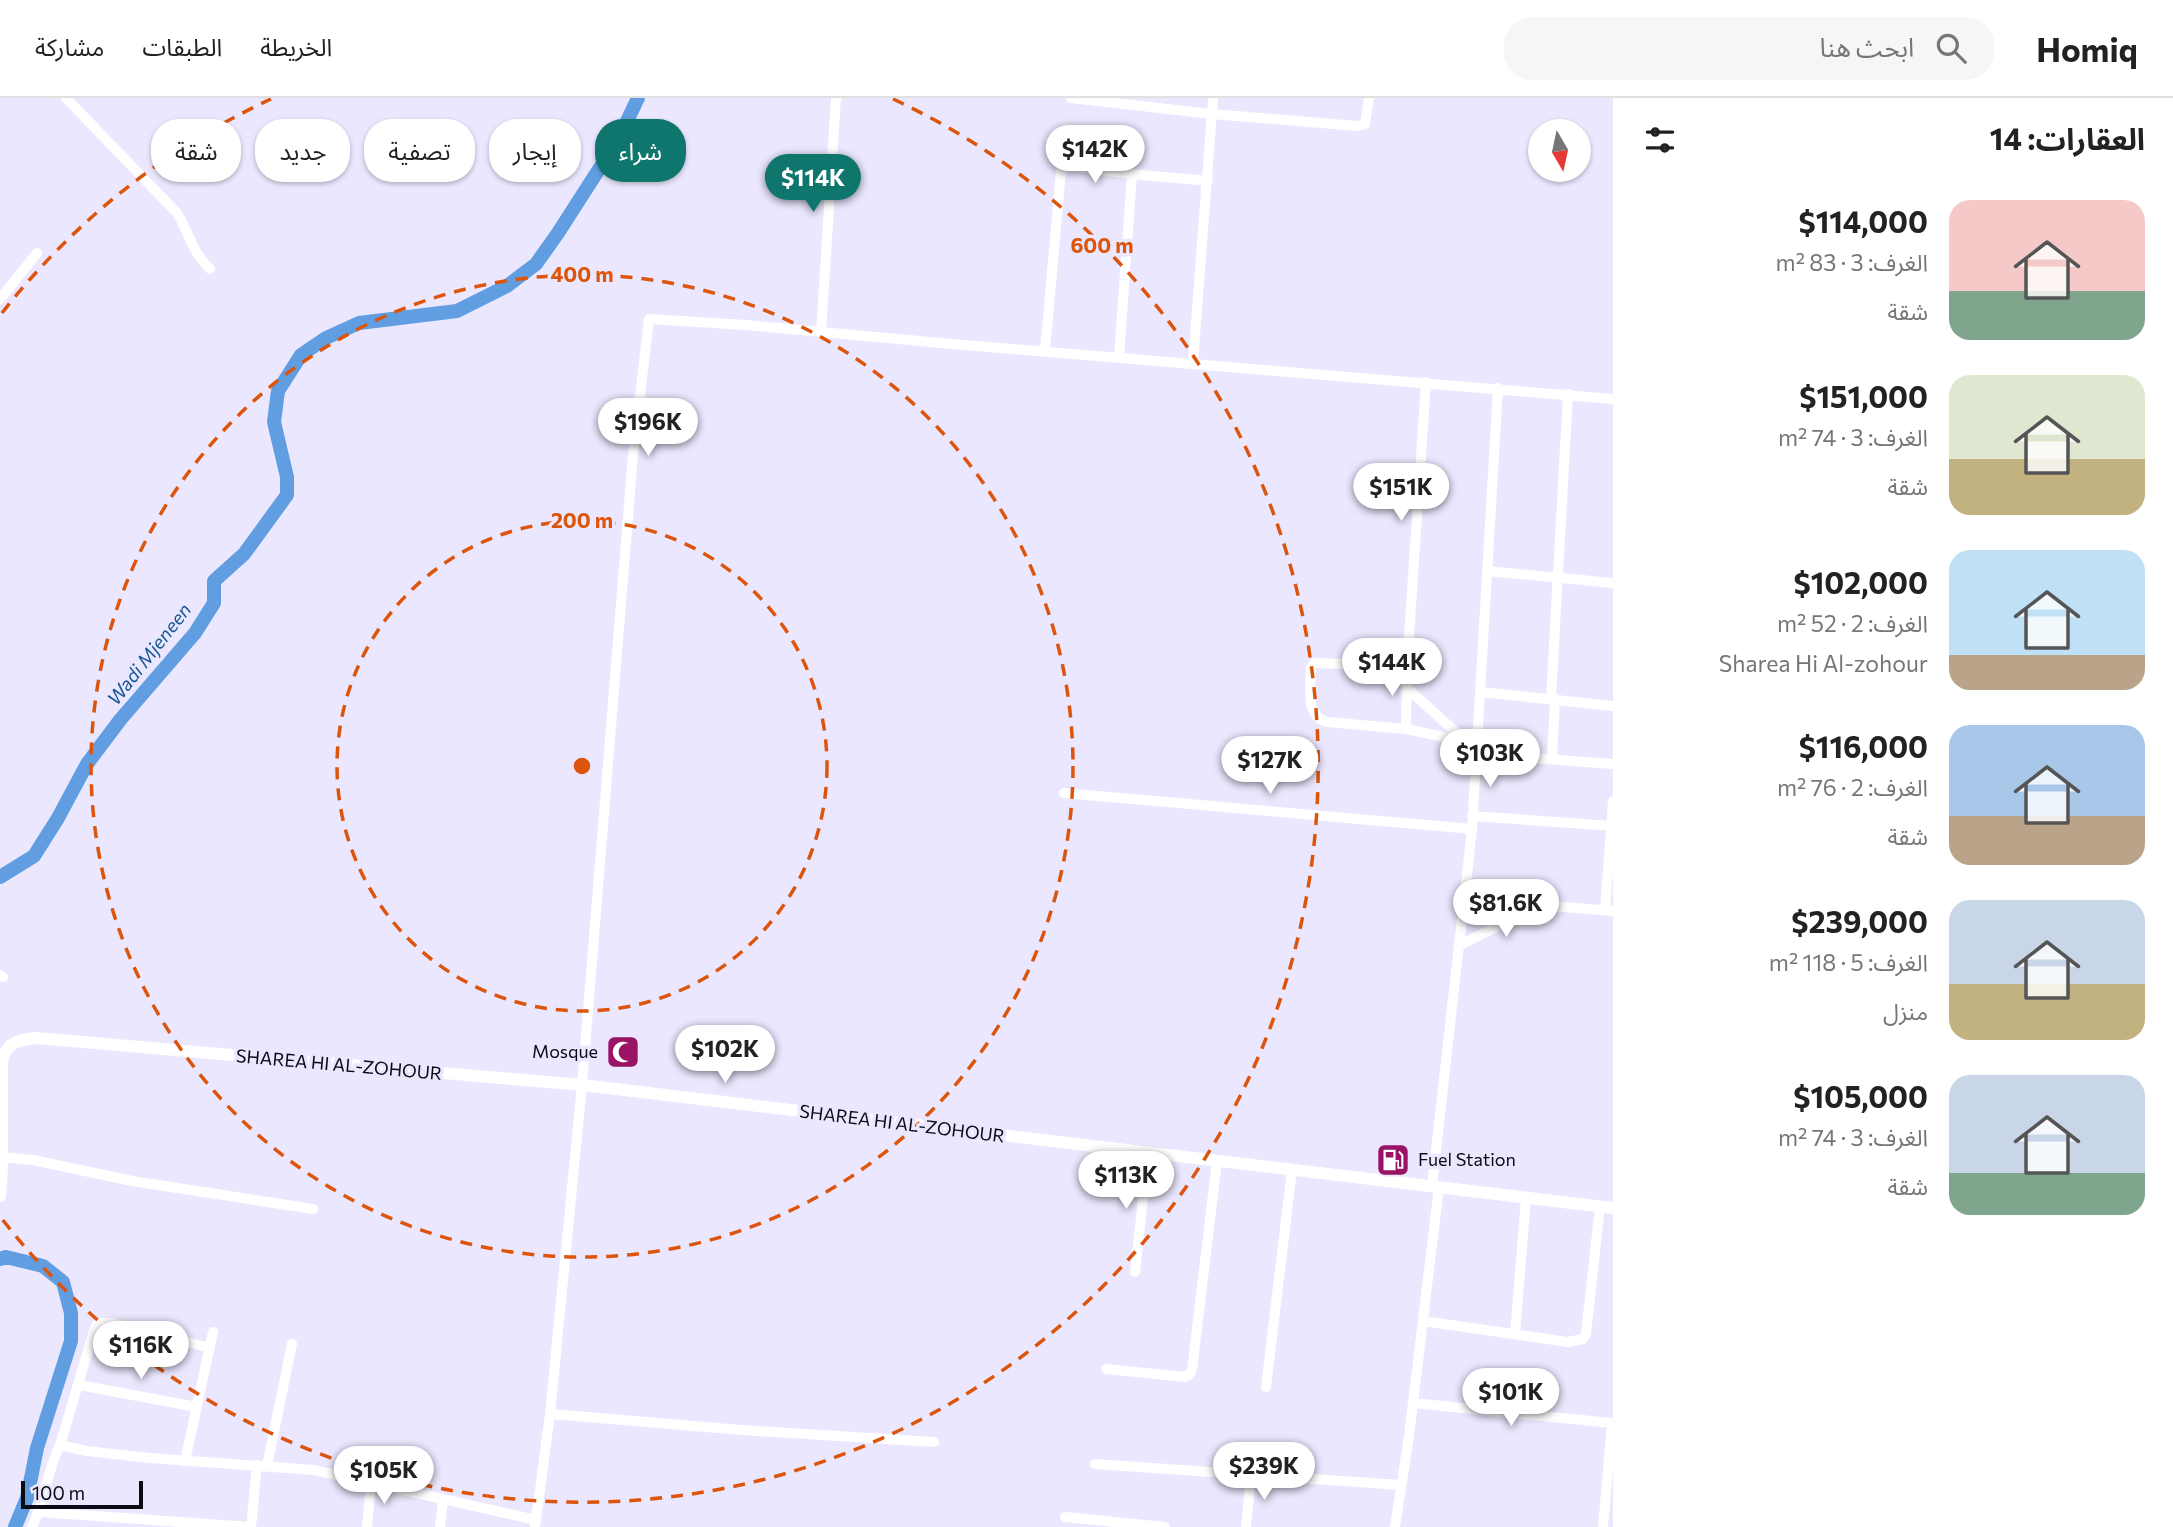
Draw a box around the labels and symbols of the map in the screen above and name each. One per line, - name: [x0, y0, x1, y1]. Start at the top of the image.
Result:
- north arrow: [1528, 119, 1591, 182]
- pin: $142K: [1046, 126, 1144, 185]
- pin: $114K: [764, 155, 862, 214]
- text: 600 m: [1070, 232, 1134, 257]
- text: 400 m: [550, 261, 614, 286]
- pin: $196K: [599, 398, 697, 458]
- pin: $151K: [1352, 464, 1450, 523]
- text: 200 m: [551, 507, 613, 532]
- water label: Wadi Mjeneen: [102, 598, 196, 709]
- pin: $144K: [1343, 638, 1441, 698]
- pin: $103K: [1441, 730, 1539, 789]
- pin: $127K: [1221, 736, 1319, 796]
- centre of rings: [570, 754, 594, 778]
- pin: $81.6K: [1449, 880, 1563, 939]
- pin: $102K: [676, 1026, 774, 1085]
- mosque icon: Mosque: [604, 1033, 642, 1071]
- place label: Mosque: [532, 1040, 598, 1062]
- street label: SHAREA HI AL-ZOHOUR: [235, 1044, 443, 1084]
- street label: SHAREA HI AL-ZOHOUR: [798, 1100, 1006, 1147]
- fuel station icon: Fuel Station: [1374, 1141, 1412, 1179]
- place label: Fuel Station: [1418, 1148, 1516, 1170]
- pin: $113K: [1077, 1152, 1175, 1211]
- pin: $116K: [92, 1322, 190, 1381]
- pin: $101K: [1462, 1368, 1560, 1428]
- pin: $239K: [1215, 1442, 1313, 1502]
- pin: $105K: [335, 1446, 433, 1506]
- scale bar: [21, 1478, 144, 1510]

